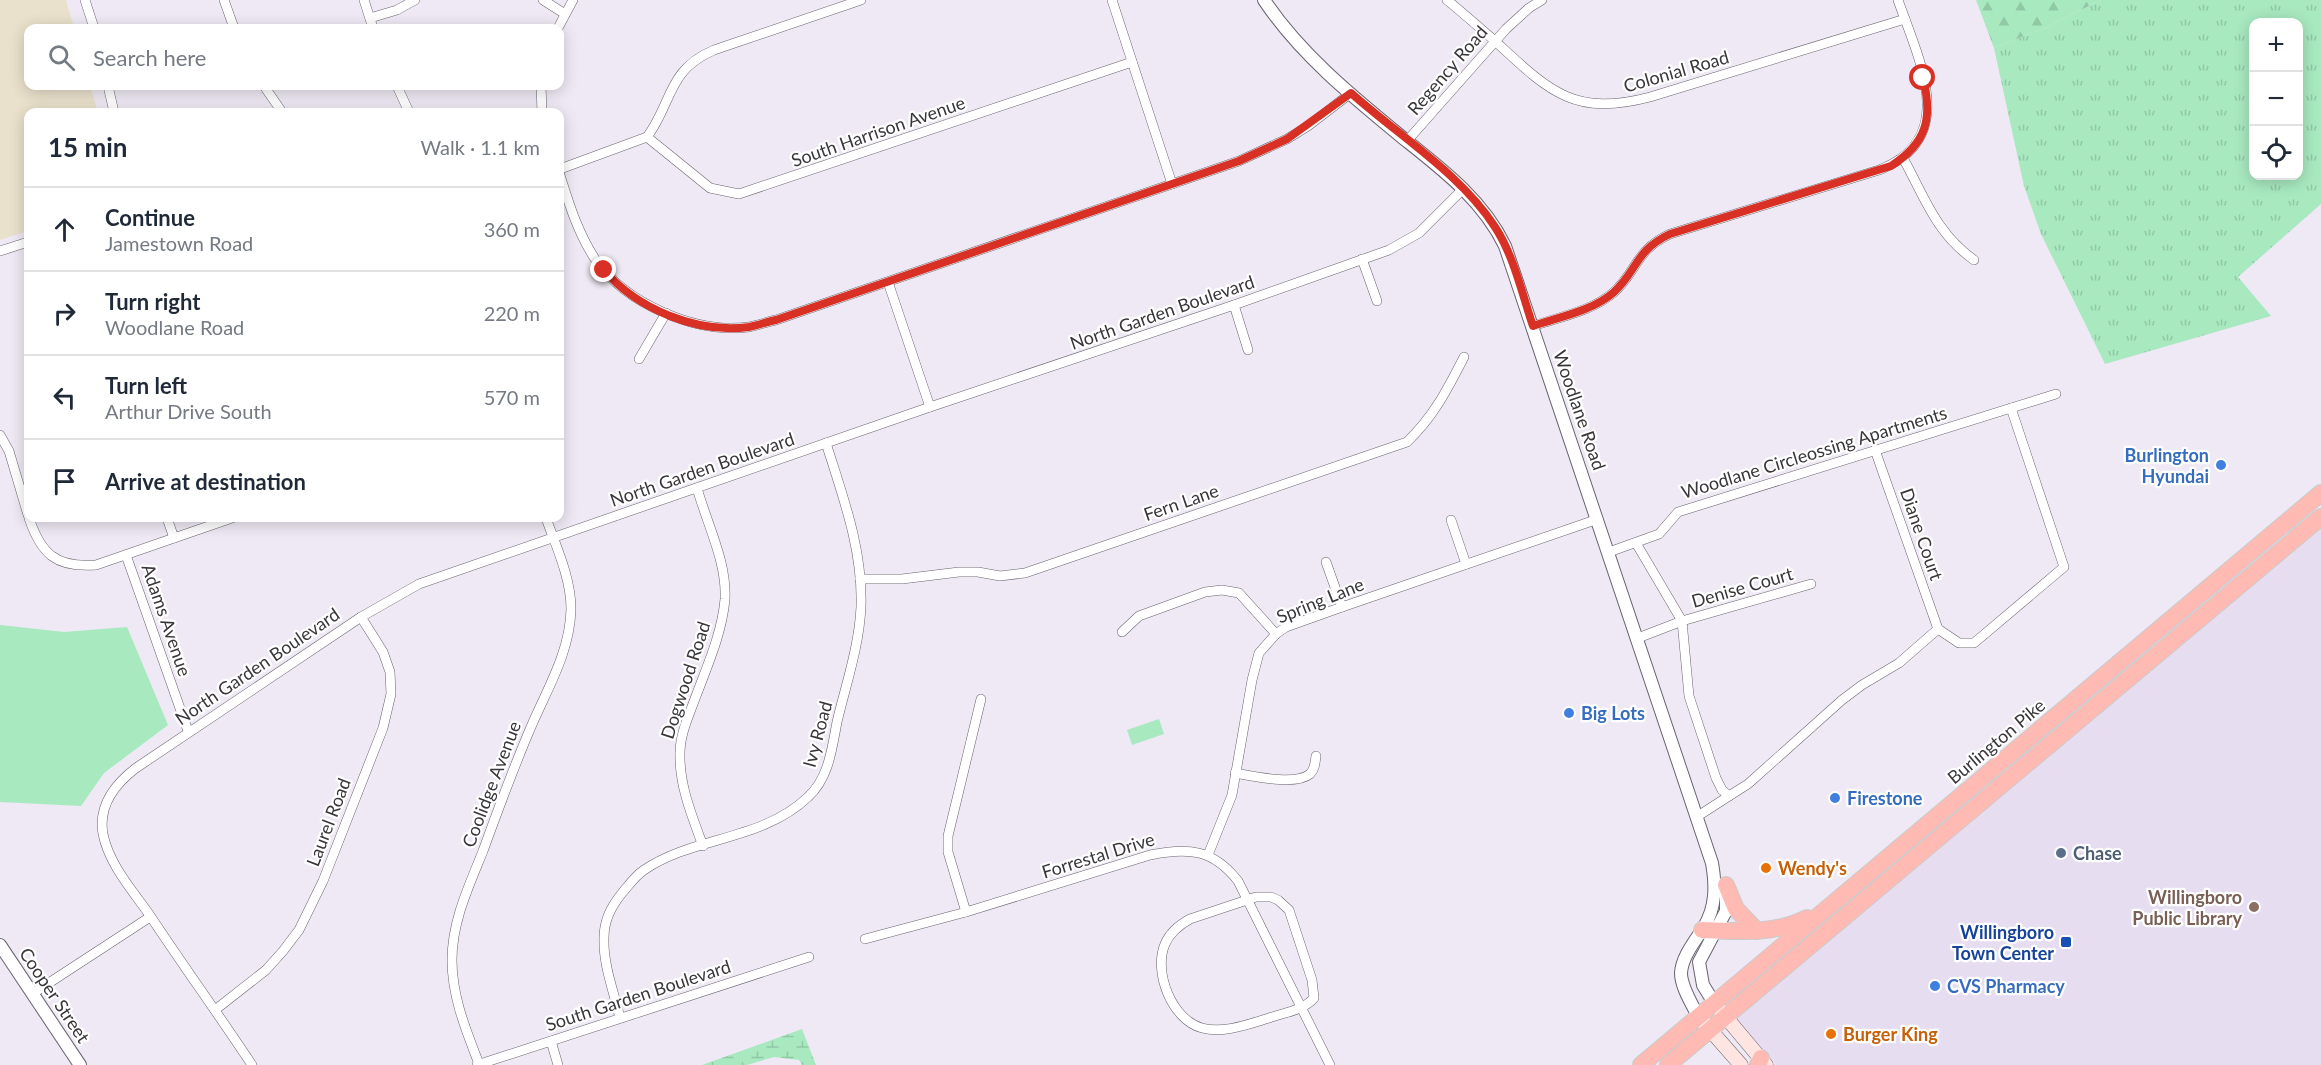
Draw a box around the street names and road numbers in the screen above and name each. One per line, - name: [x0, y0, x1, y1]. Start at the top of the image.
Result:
- street label: Regency Road: [1402, 21, 1492, 119]
- street label: Colonial Road: [1621, 45, 1731, 97]
- street label: South Harrison Avenue: [788, 91, 968, 171]
- street label: North Garden Boulevard: [1067, 270, 1257, 354]
- street label: Woodlane Road: [1549, 347, 1611, 473]
- street label: Woodlane Circleossing Apartments: [1679, 401, 1950, 503]
- street label: North Garden Boulevard: [607, 427, 797, 511]
- street label: Fern Lane: [1141, 479, 1221, 525]
- street label: Diane Court: [1896, 485, 1948, 583]
- street label: Adams Avenue: [138, 561, 196, 679]
- street label: Denise Court: [1689, 562, 1796, 612]
- street label: Spring Lane: [1273, 573, 1367, 627]
- street label: North Garden Boulevard: [171, 603, 343, 729]
- street label: Dogwood Road: [656, 619, 714, 741]
- street label: Burlington Pike: [1943, 694, 2049, 788]
- street label: Ivy Road: [798, 699, 836, 769]
- street label: Coolidge Avenue: [457, 718, 525, 850]
- street label: Laurel Road: [301, 775, 355, 869]
- street label: Forrestal Drive: [1039, 827, 1157, 883]
- street label: Cooper Street: [15, 943, 95, 1047]
- street label: South Garden Boulevard: [543, 955, 733, 1035]

